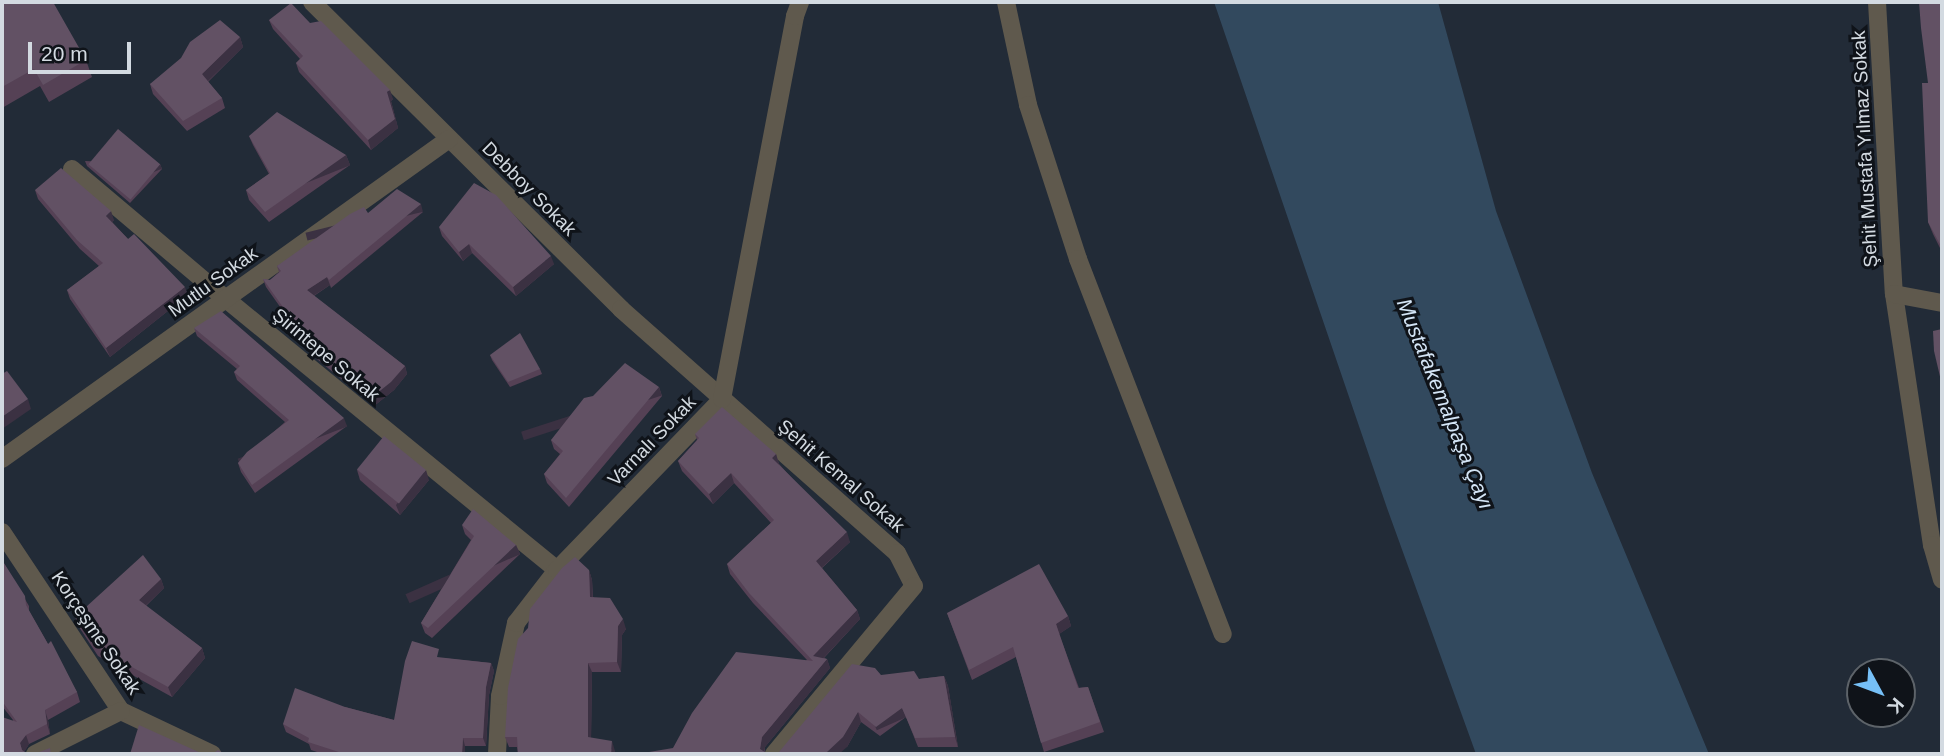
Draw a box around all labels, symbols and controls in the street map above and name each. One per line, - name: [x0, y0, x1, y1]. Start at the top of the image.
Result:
- scale bar: [32, 28, 135, 72]
- street label: Şehit Mustafa Yılmaz Sokak: [1847, 30, 1883, 268]
- text: 20 m: [41, 42, 88, 65]
- street label: Debboy Sokak: [477, 137, 581, 241]
- street label: Mutlu Sokak: [164, 242, 262, 322]
- water label: Mustafakemalpaşa Çayı: [1391, 295, 1499, 513]
- street label: Şirintepe Sokak: [268, 303, 384, 407]
- street label: Varnalı Sokak: [603, 391, 701, 491]
- street label: Şehit Kemal Sokak: [773, 415, 909, 537]
- street label: Korçeşme Sokak: [46, 567, 146, 699]
- north arrow: [1846, 658, 1916, 728]
- text: K: [1883, 694, 1908, 718]

